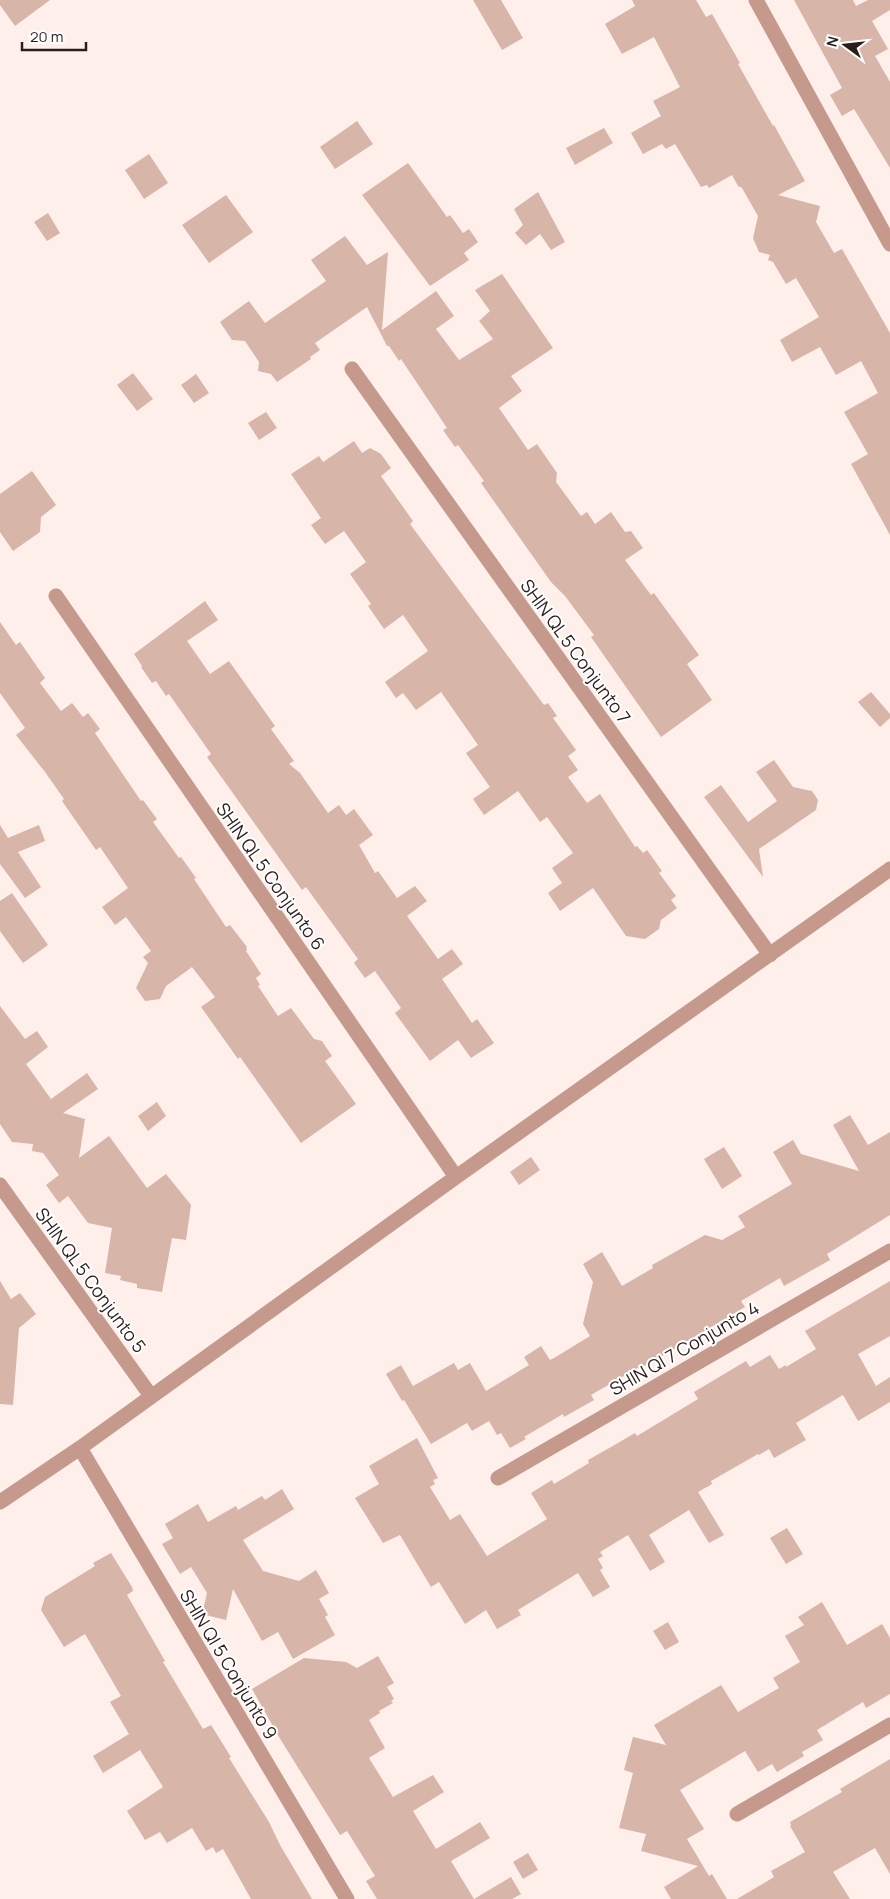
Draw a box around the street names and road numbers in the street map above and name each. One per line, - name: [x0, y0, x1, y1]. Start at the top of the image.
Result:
- street label: SHIN QL 5 Conjunto 7: [516, 574, 636, 728]
- street label: SHIN QL 5 Conjunto 6: [211, 798, 331, 954]
- street label: SHIN QL 5 Conjunto 5: [30, 1203, 152, 1357]
- street label: SHIN QI 7 Conjunto 4: [605, 1295, 763, 1401]
- street label: SHIN QI 5 Conjunto 9: [175, 1585, 283, 1743]

